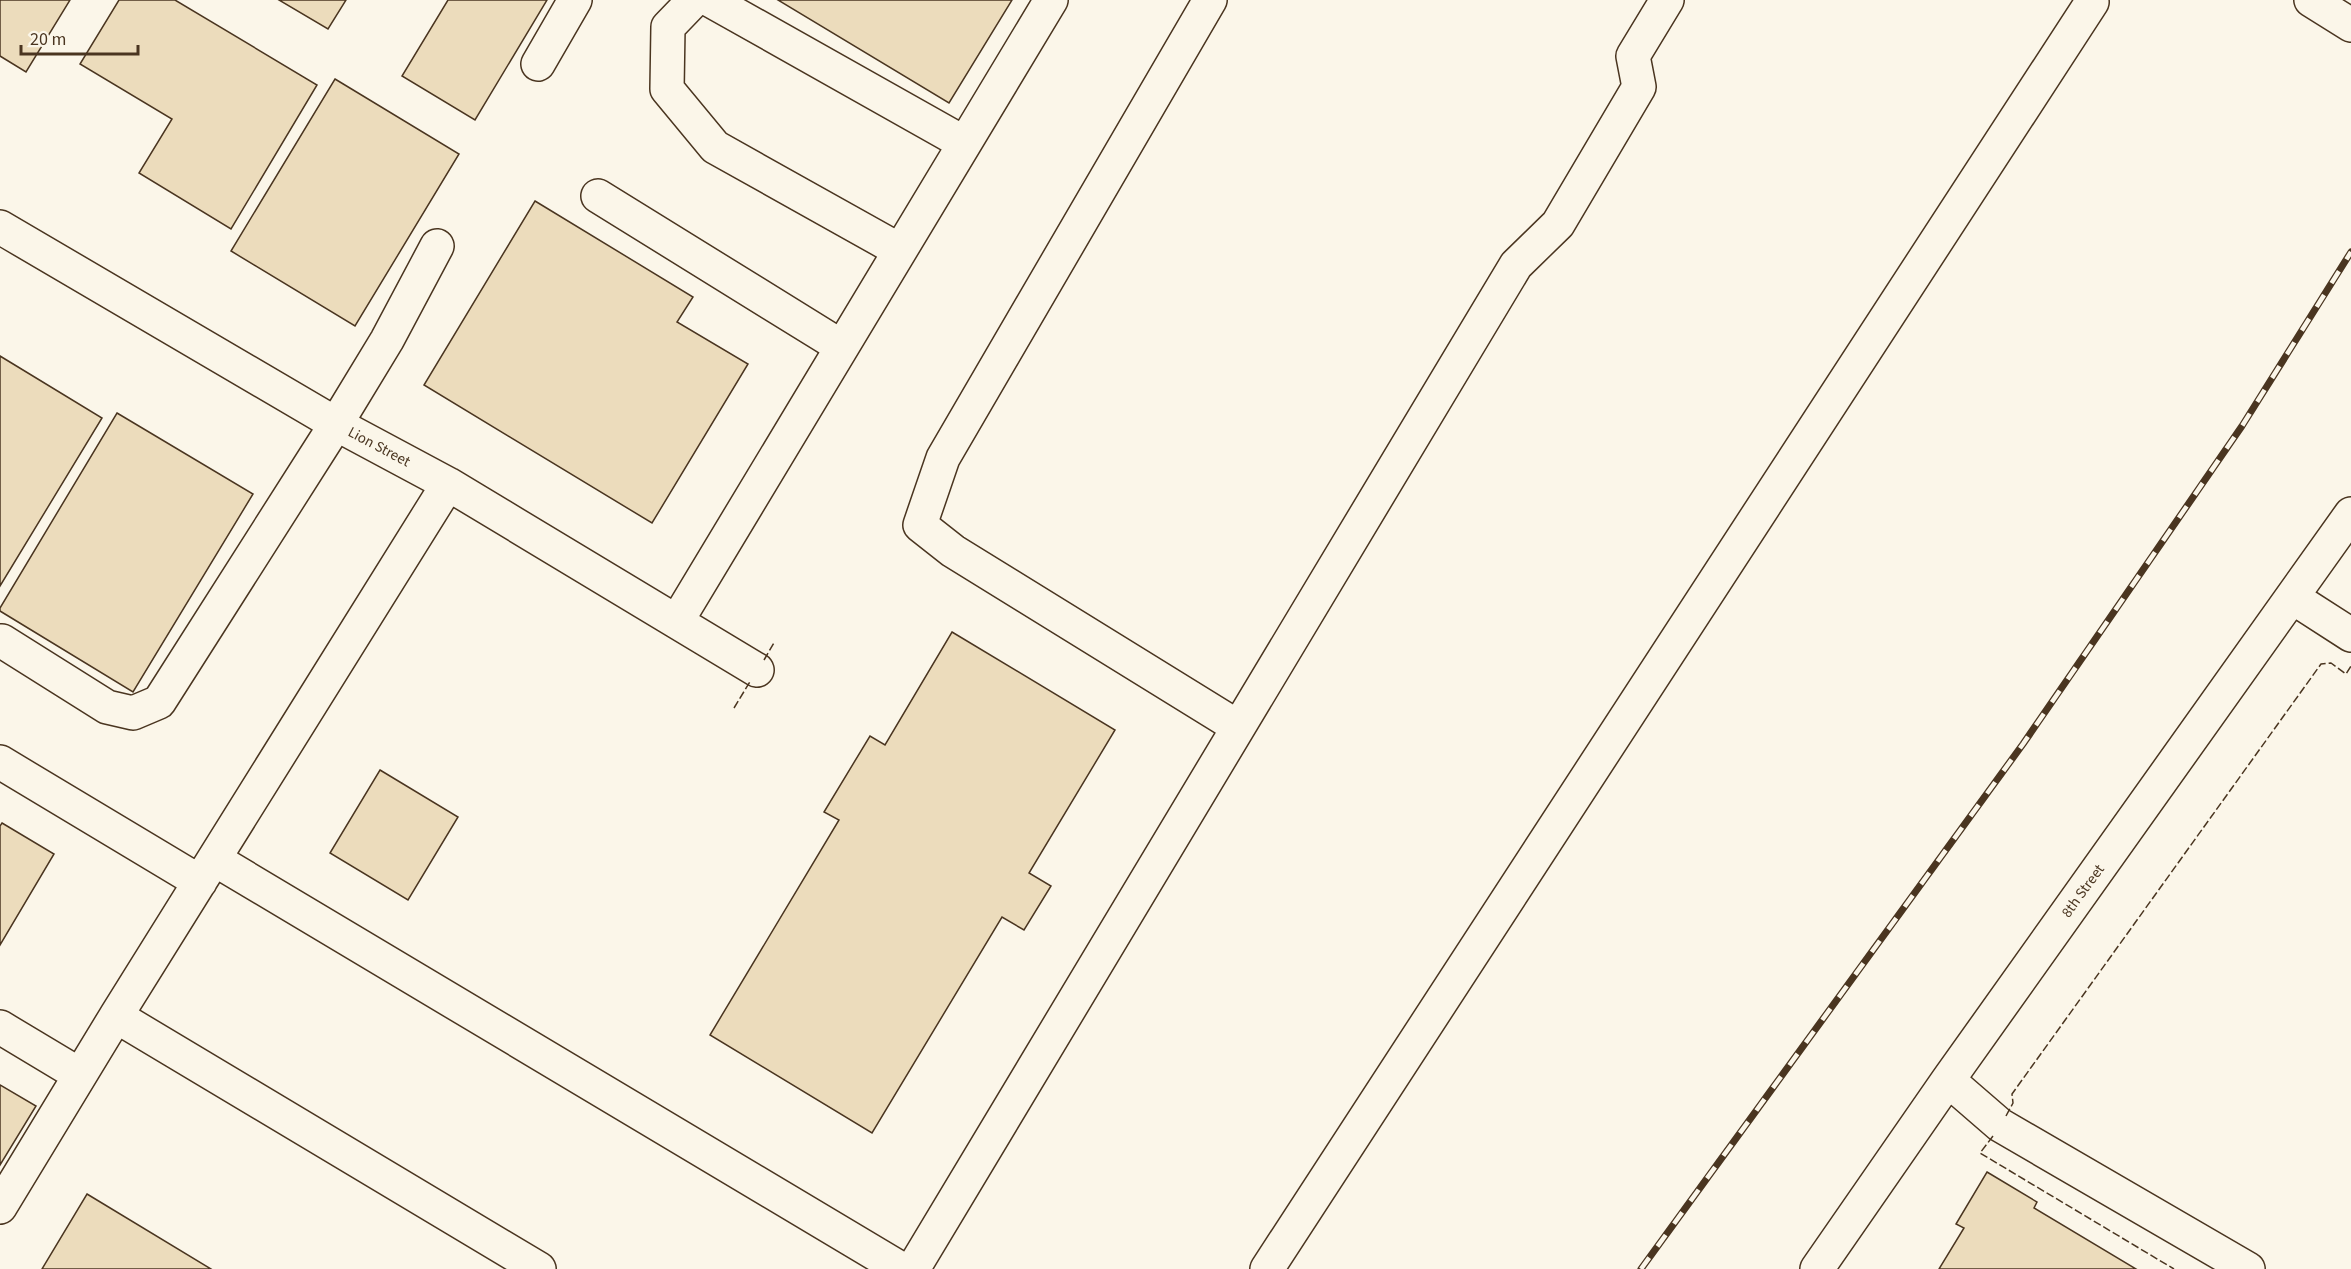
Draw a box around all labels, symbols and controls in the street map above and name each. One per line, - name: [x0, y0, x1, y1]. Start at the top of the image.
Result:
- scale bar: [21, 18, 138, 56]
- text: 20 m: [30, 27, 66, 52]
- street label: Lion Street: [344, 422, 414, 472]
- street label: 8th Street: [2056, 860, 2110, 922]

